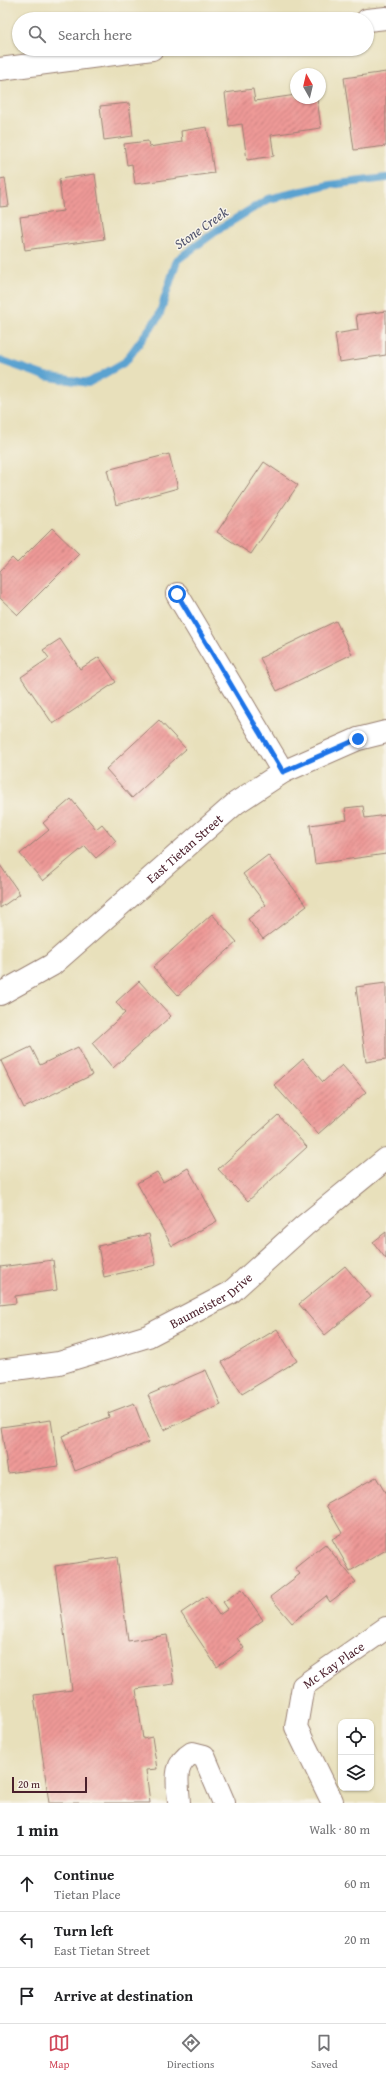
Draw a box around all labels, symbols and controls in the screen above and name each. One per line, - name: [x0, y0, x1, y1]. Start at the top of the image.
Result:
- search box: [12, 12, 374, 56]
- icon: search: [26, 23, 48, 45]
- text: Search here: [58, 24, 132, 45]
- north arrow: [290, 68, 326, 104]
- water label: Stone Creek: [170, 202, 233, 254]
- route start: [168, 585, 186, 603]
- route end: [349, 730, 367, 748]
- street label: East Tietan Street: [142, 809, 227, 887]
- street label: Baumeister Drive: [166, 1268, 256, 1333]
- street label: Mc Kay Place: [299, 1637, 368, 1693]
- map controls: [338, 1719, 374, 1791]
- button: locate: [338, 1719, 374, 1755]
- button: layers: [338, 1755, 374, 1791]
- scale bar: [12, 1775, 87, 1794]
- text: 20 m: [18, 1776, 40, 1792]
- text: 1 min: [16, 1817, 58, 1842]
- text: Walk · 80 m: [309, 1820, 370, 1839]
- text: Continue: [54, 1864, 115, 1885]
- icon: ahead: [16, 1873, 38, 1895]
- text: 60 m: [344, 1874, 370, 1893]
- text: Tietan Place: [54, 1885, 121, 1904]
- text: Turn left: [54, 1920, 113, 1941]
- icon: left: [16, 1929, 38, 1951]
- text: 20 m: [344, 1930, 370, 1949]
- text: East Tietan Street: [54, 1941, 150, 1960]
- icon: arrive: [16, 1985, 38, 2007]
- text: Arrive at destination: [54, 1985, 193, 2006]
- tab: Map: [48, 2032, 70, 2072]
- tab: Directions: [167, 2032, 214, 2072]
- tab: Saved: [311, 2032, 338, 2072]

